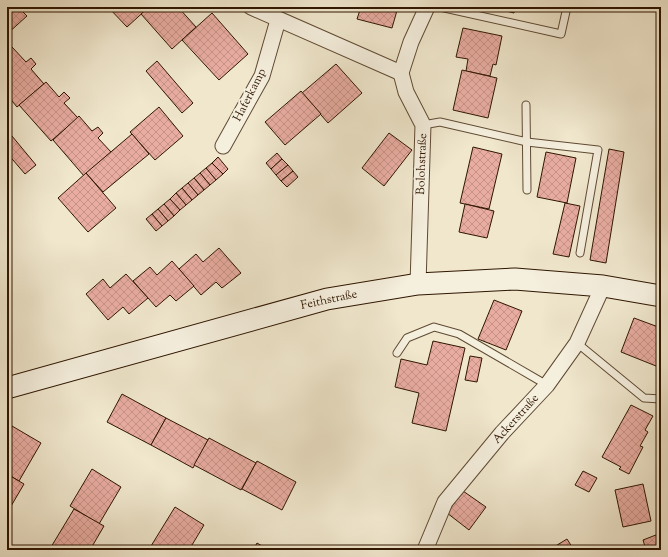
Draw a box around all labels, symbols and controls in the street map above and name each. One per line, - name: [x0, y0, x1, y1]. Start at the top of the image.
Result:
- street label: Haferkamp: [229, 65, 271, 125]
- street label: Bolohstraße: [412, 132, 432, 195]
- street label: Feithstraße: [299, 285, 359, 315]
- street label: Ackerstraße: [489, 390, 544, 448]

